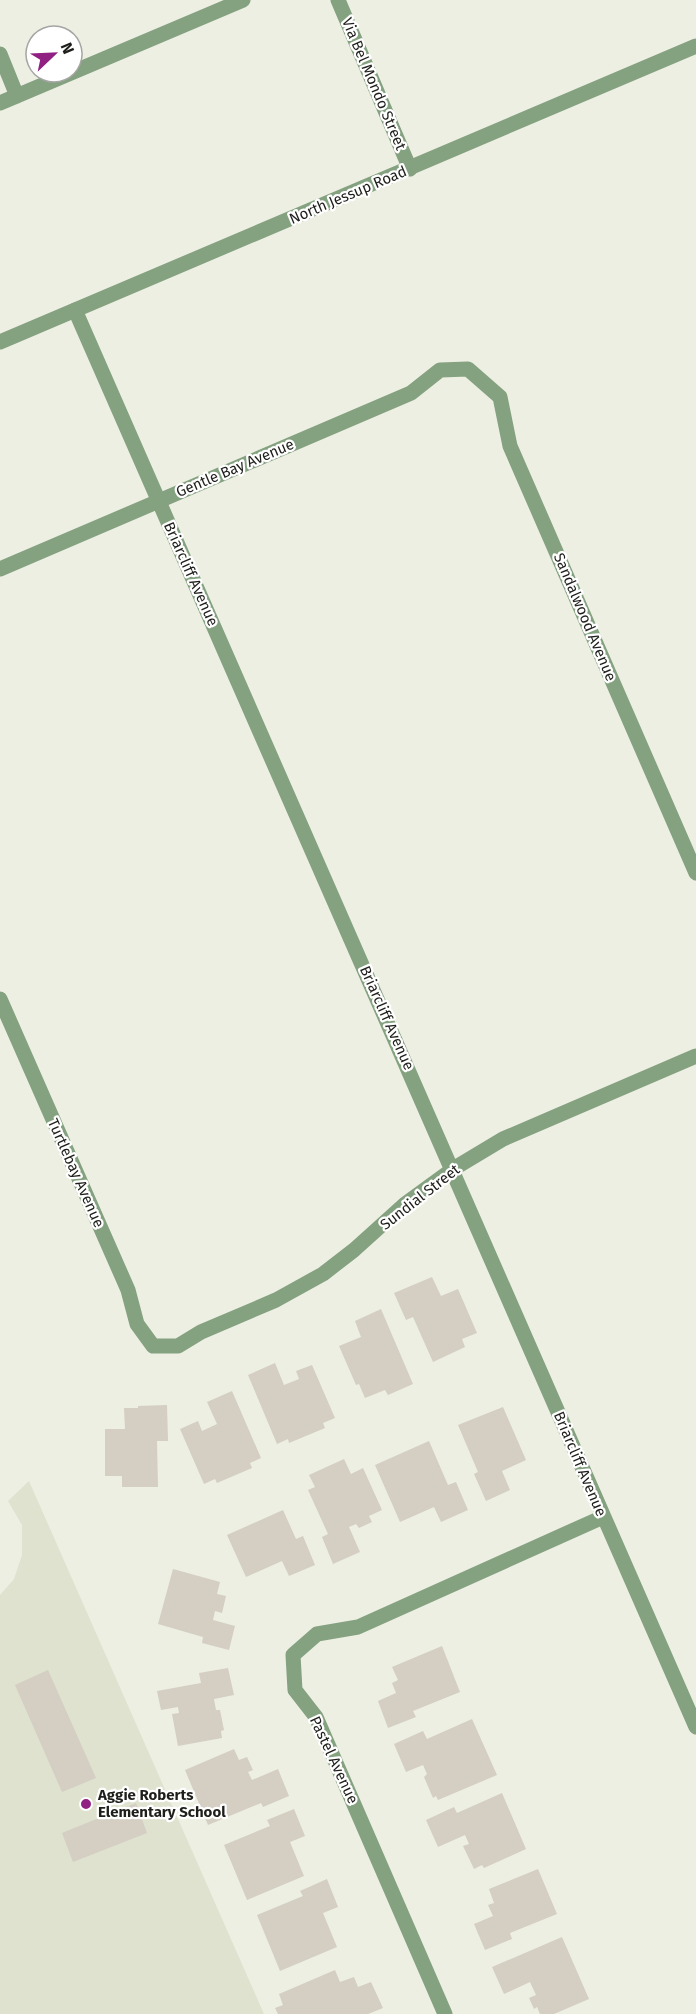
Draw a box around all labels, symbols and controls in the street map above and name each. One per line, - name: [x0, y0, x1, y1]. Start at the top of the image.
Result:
- street label: Via Bel Mondo Street: [338, 15, 410, 153]
- north arrow: [24, 24, 84, 84]
- text: N: [57, 40, 78, 57]
- street label: North Jessup Road: [287, 162, 409, 228]
- street label: Gentle Bay Avenue: [173, 435, 297, 501]
- street label: Briarcliff Avenue: [160, 519, 222, 629]
- street label: Sandalwood Avenue: [550, 550, 620, 684]
- street label: Briarcliff Avenue: [356, 963, 418, 1073]
- street label: Turtlebay Avenue: [44, 1116, 108, 1230]
- street label: Sundial Street: [377, 1160, 464, 1234]
- street label: Briarcliff Avenue: [550, 1409, 610, 1519]
- street label: Pastel Avenue: [306, 1713, 362, 1807]
- place label: Aggie Roberts Elementary School: [97, 1786, 226, 1821]
- marker: Aggie Roberts Elementary School: [79, 1797, 93, 1811]

